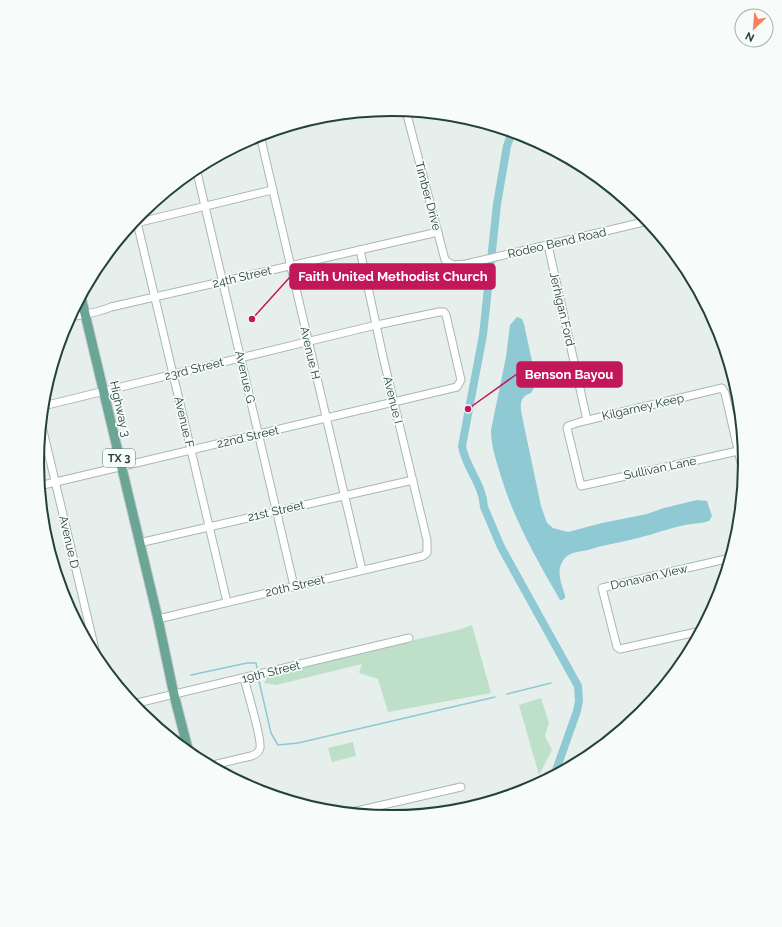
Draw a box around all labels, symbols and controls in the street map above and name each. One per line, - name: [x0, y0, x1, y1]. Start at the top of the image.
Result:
- north arrow: [734, 8, 774, 48]
- text: N: [743, 29, 756, 44]
- street label: Timber Drive: [412, 160, 444, 232]
- street label: Rodeo Bend Road: [506, 225, 608, 261]
- street label: 24th Street: [211, 263, 273, 291]
- callout: Faith United Methodist Church: [290, 264, 495, 289]
- text: Faith United Methodist Church: [298, 269, 488, 284]
- street label: Jerhigan Ford: [547, 270, 577, 348]
- street label: Avenue H: [297, 325, 323, 381]
- street label: Avenue G: [232, 349, 258, 405]
- street label: 23rd Street: [163, 355, 225, 383]
- callout: Benson Bayou: [517, 362, 622, 387]
- text: Benson Bayou: [525, 367, 613, 382]
- street label: Avenue I: [380, 375, 406, 425]
- street label: Highway 3: [107, 379, 133, 439]
- street label: Kilgarney Keep: [601, 391, 685, 423]
- street label: Avenue F: [171, 395, 197, 449]
- street label: 22nd Street: [216, 423, 280, 451]
- road number: TX 3: [103, 449, 135, 467]
- street label: Sullivan Lane: [622, 453, 698, 483]
- street label: 21st Street: [246, 498, 306, 524]
- street label: Avenue D: [56, 514, 82, 570]
- street label: Donavan View: [609, 561, 689, 593]
- street label: 20th Street: [264, 572, 326, 600]
- street label: 19th Street: [240, 658, 302, 686]

